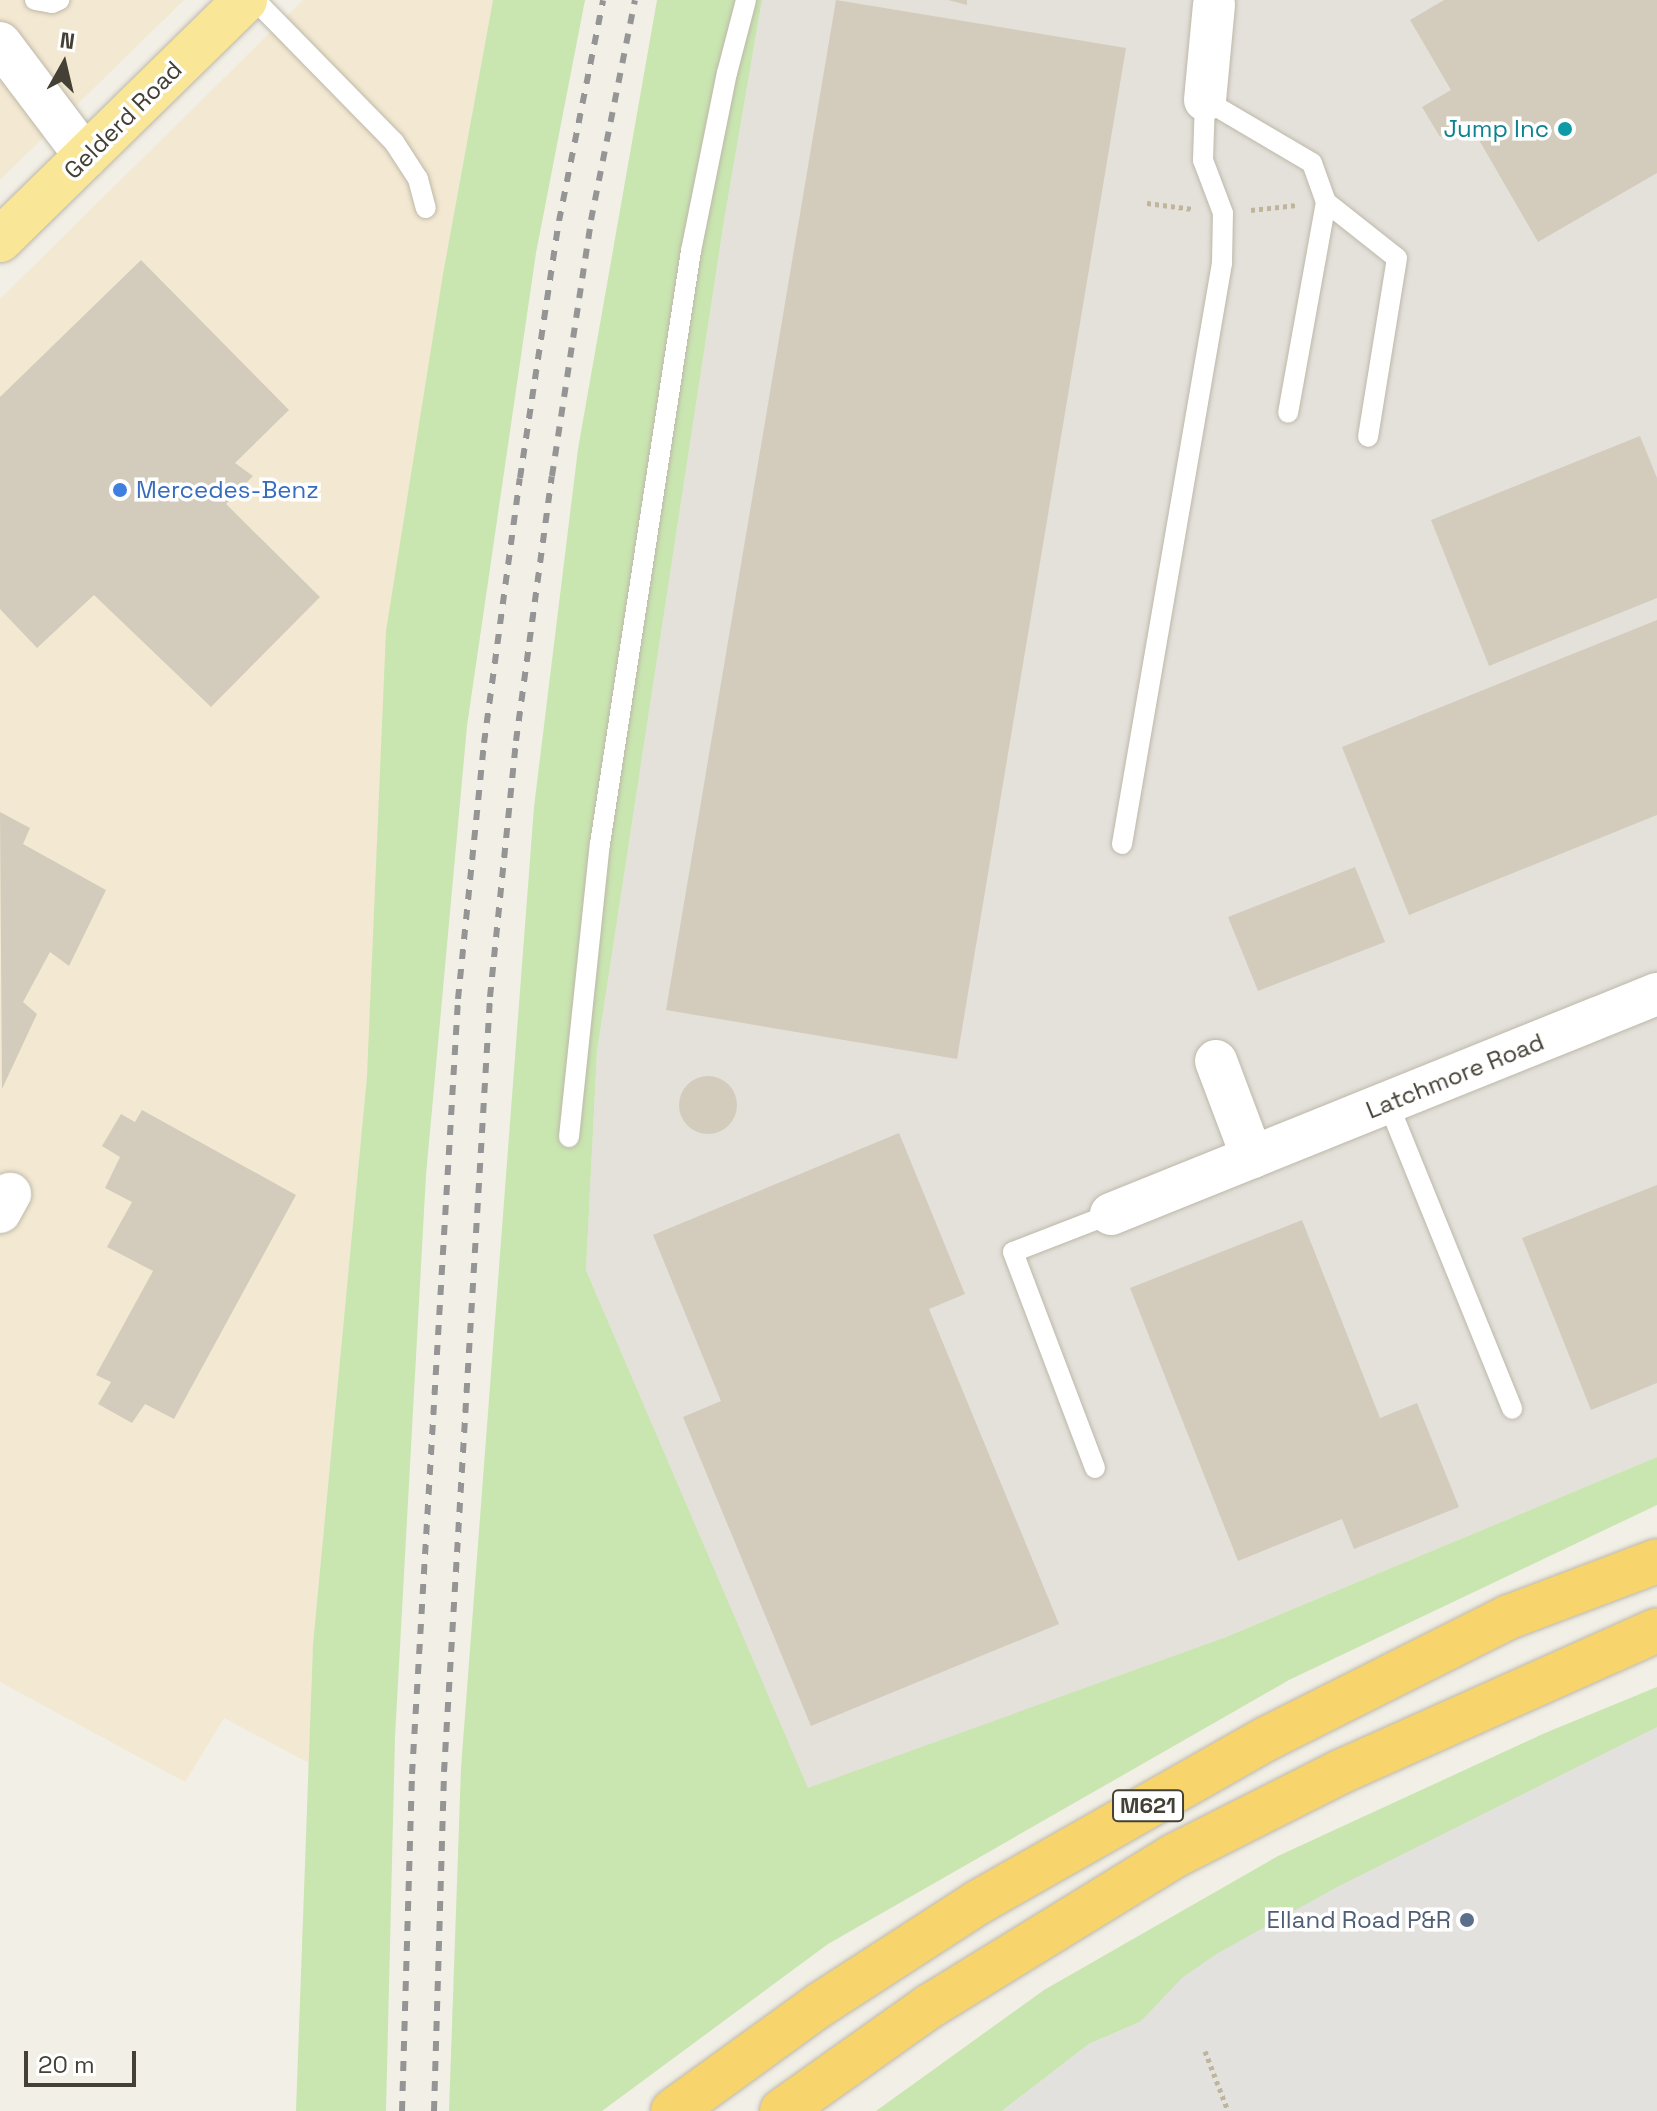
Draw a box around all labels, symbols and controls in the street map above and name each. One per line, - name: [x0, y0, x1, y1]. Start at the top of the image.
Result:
- north arrow: [24, 24, 104, 104]
- text: N: [58, 25, 77, 55]
- street label: Gelderd Road: [58, 55, 188, 185]
- place label: Jump Inc: [1443, 115, 1549, 143]
- marker: Jump Inc: [1556, 120, 1574, 138]
- place label: Mercedes-Benz: [136, 476, 319, 504]
- marker: Mercedes-Benz: [111, 481, 129, 499]
- street label: Latchmore Road: [1362, 1027, 1548, 1125]
- road number: M621: [1112, 1788, 1184, 1824]
- place label: Elland Road P&R: [1266, 1906, 1451, 1934]
- marker: Elland Road P&R: [1458, 1911, 1476, 1929]
- scale bar: [28, 2035, 140, 2085]
- text: 20 m: [38, 2049, 95, 2080]

